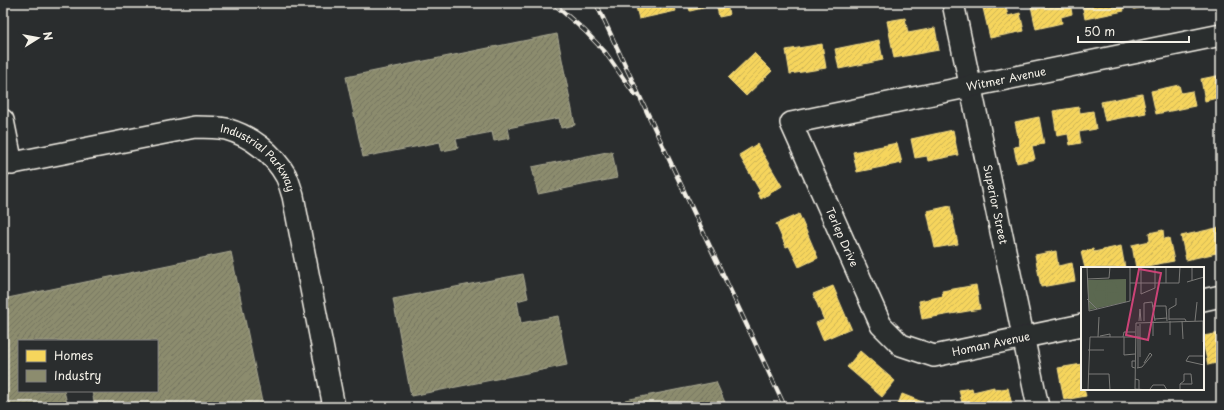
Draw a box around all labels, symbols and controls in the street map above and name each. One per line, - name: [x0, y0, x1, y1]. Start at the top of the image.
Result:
- north arrow: [18, 18, 58, 58]
- scale bar: [1078, 18, 1189, 44]
- text: 50 m: [1084, 22, 1115, 40]
- text: N: [39, 30, 58, 42]
- street label: Witmer Avenue: [965, 62, 1047, 95]
- street label: Industrial Parkway: [219, 119, 300, 194]
- street label: Superior Street: [979, 163, 1013, 246]
- street label: Terlep Drive: [822, 204, 863, 269]
- inset map: [1081, 267, 1204, 390]
- street label: Homan Avenue: [950, 327, 1032, 360]
- legend: [18, 340, 158, 392]
- text: Homes: [54, 346, 93, 364]
- text: Industry: [54, 366, 102, 384]

